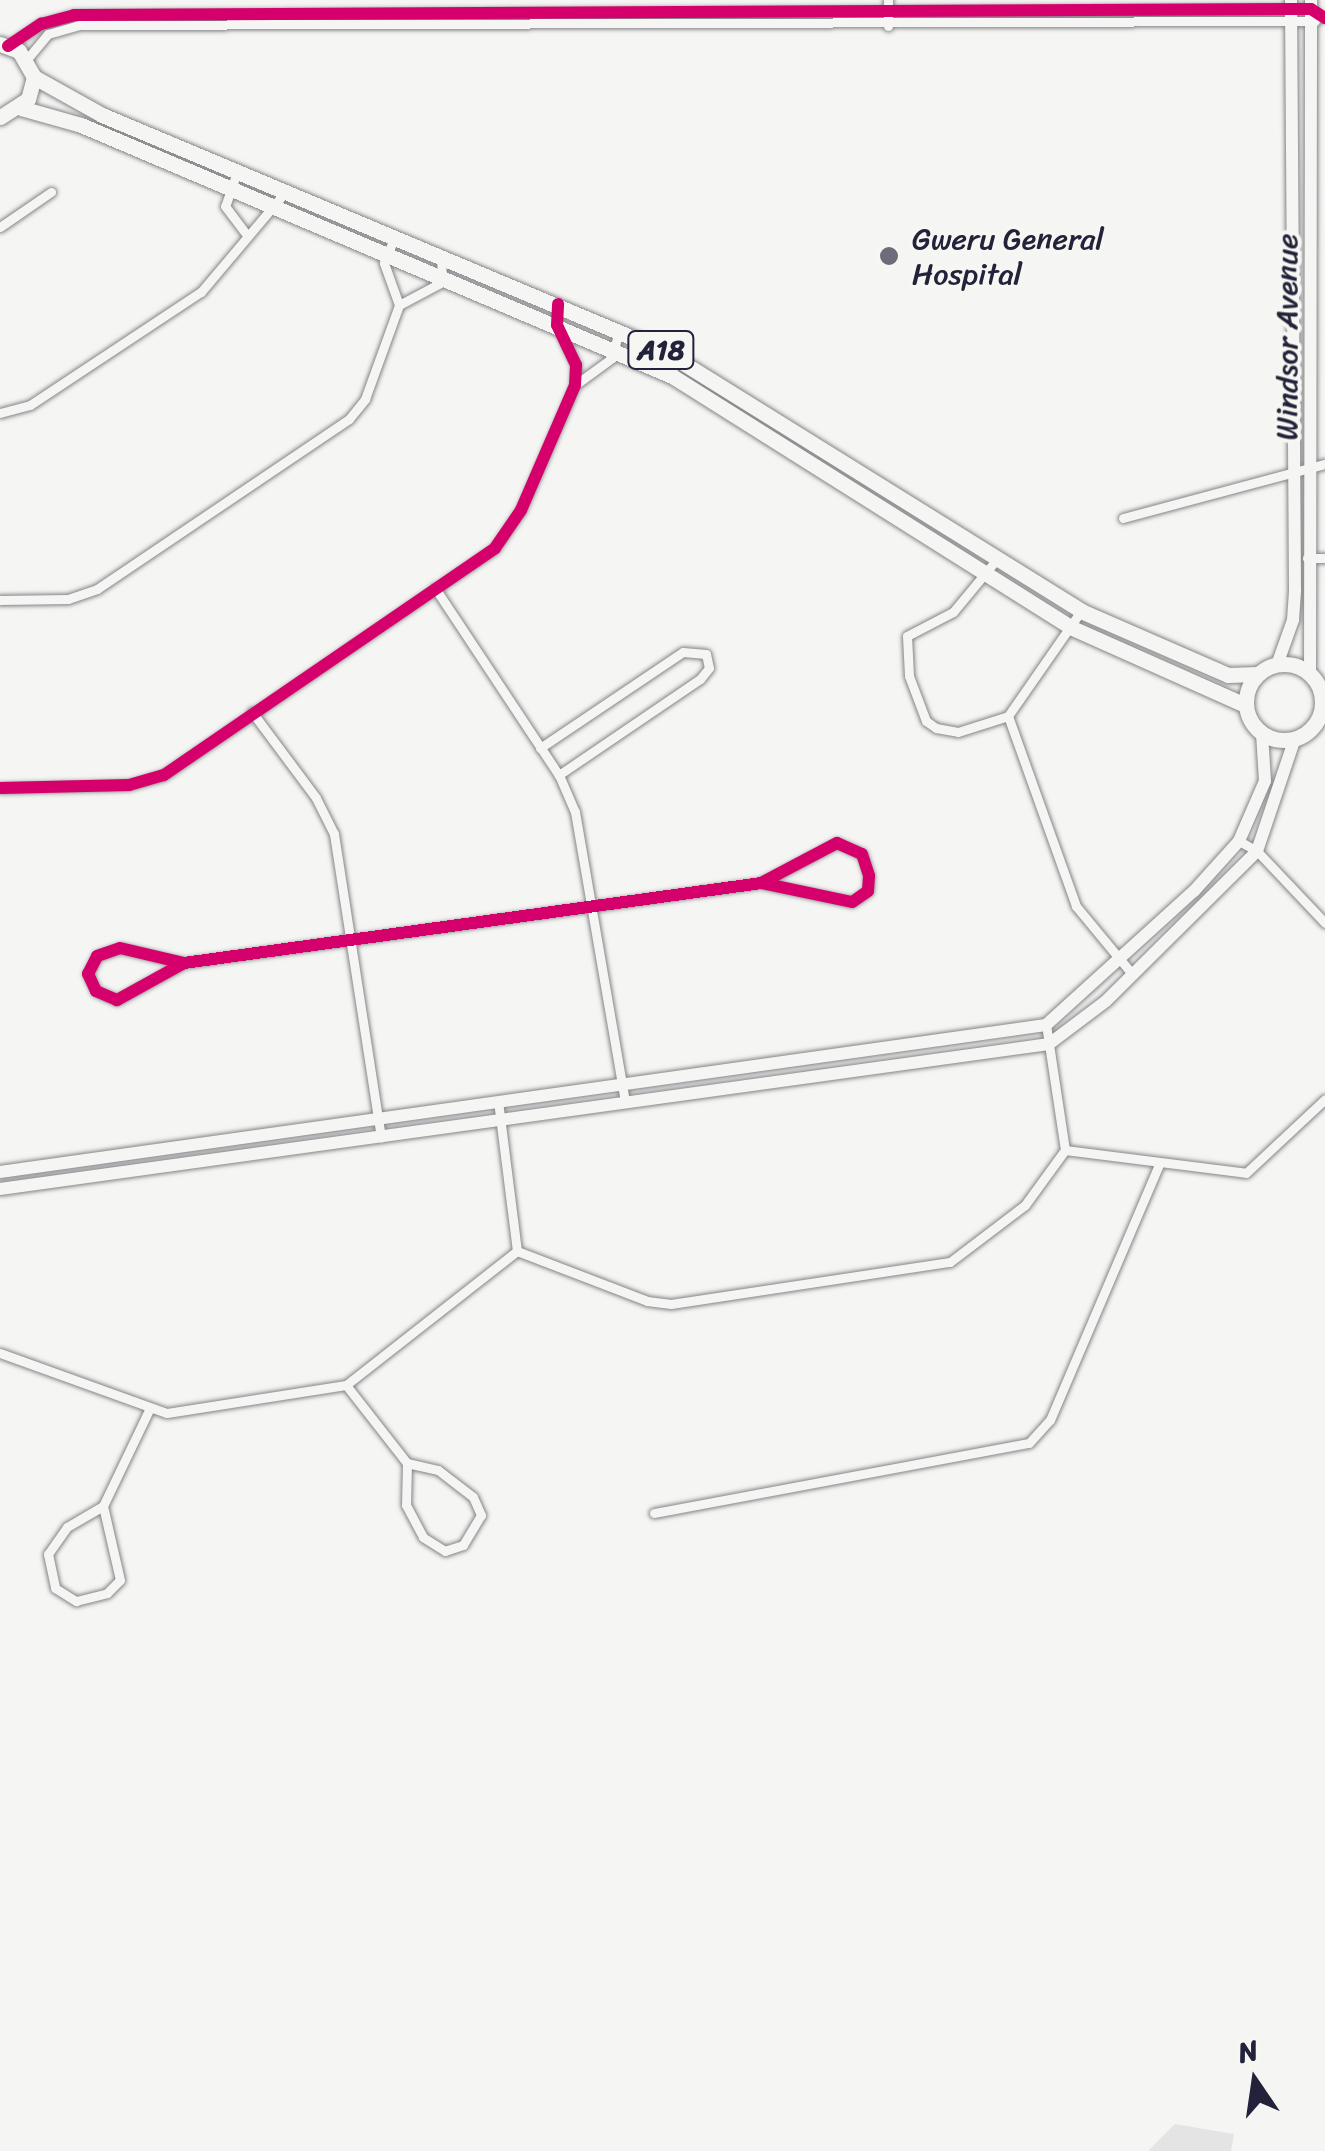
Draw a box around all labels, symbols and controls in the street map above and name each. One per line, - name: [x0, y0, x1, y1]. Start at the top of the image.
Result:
- place label: Gweru General Hospital: [912, 221, 1105, 292]
- street label: Windsor Avenue: [1269, 234, 1305, 440]
- marker: Gweru General Hospital: [876, 243, 902, 269]
- road number: A18: [626, 327, 696, 373]
- text: N: [1233, 2025, 1263, 2077]
- north arrow: [1205, 2031, 1305, 2131]

